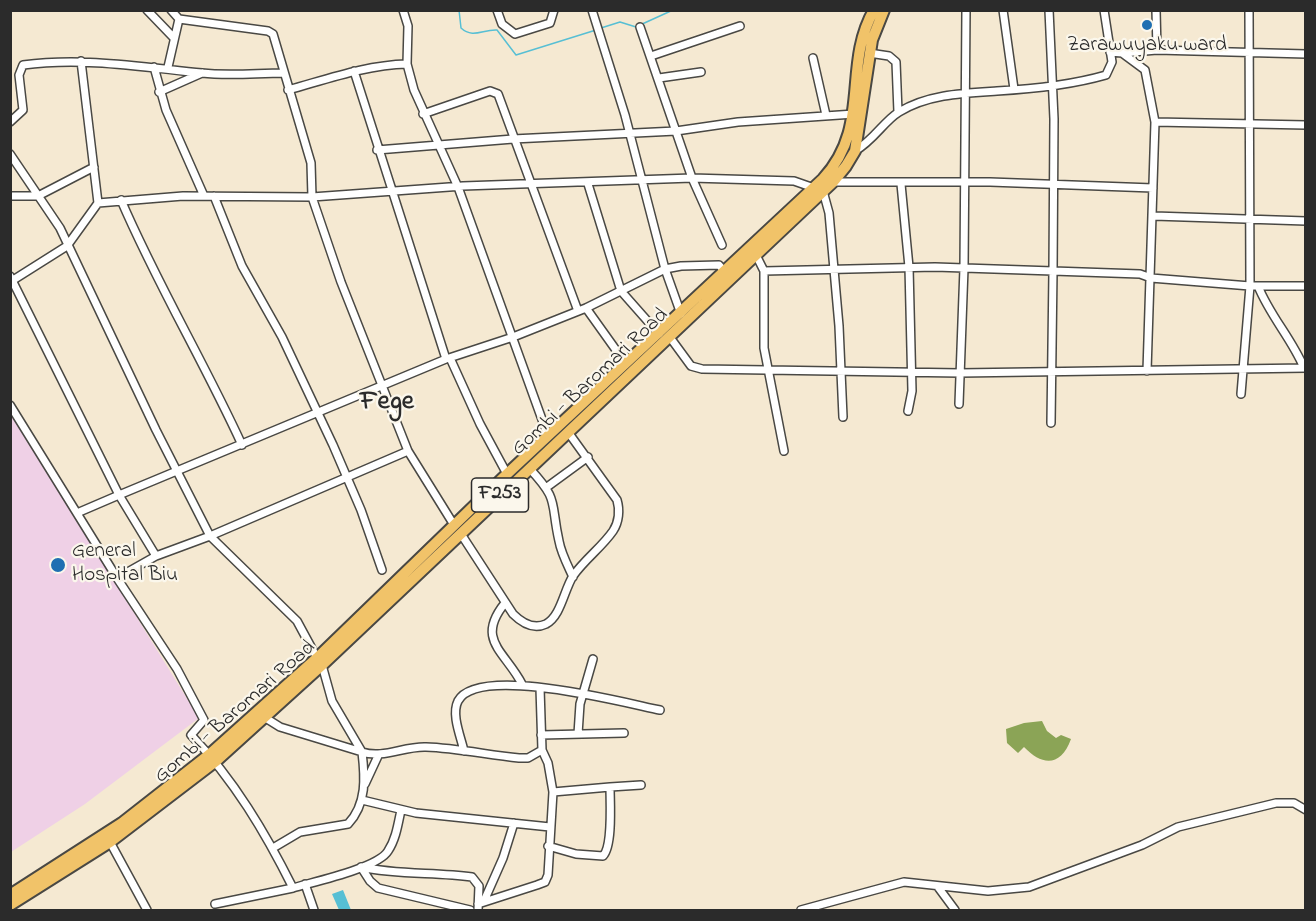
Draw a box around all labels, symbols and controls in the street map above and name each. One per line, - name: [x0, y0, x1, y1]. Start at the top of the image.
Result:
- marker: Zarawuyaku ward: [1140, 18, 1154, 32]
- place label: Zarawuyaku ward: [1067, 34, 1227, 60]
- street label: Gombi - Baromari Road: [507, 304, 675, 462]
- district label: Fege: [360, 388, 414, 420]
- road number: F253: [472, 478, 528, 512]
- place label: General Hospital Biu: [72, 540, 178, 590]
- marker: General Hospital Biu: [49, 556, 67, 574]
- street label: Gombi - Baromari Road: [150, 636, 322, 790]

